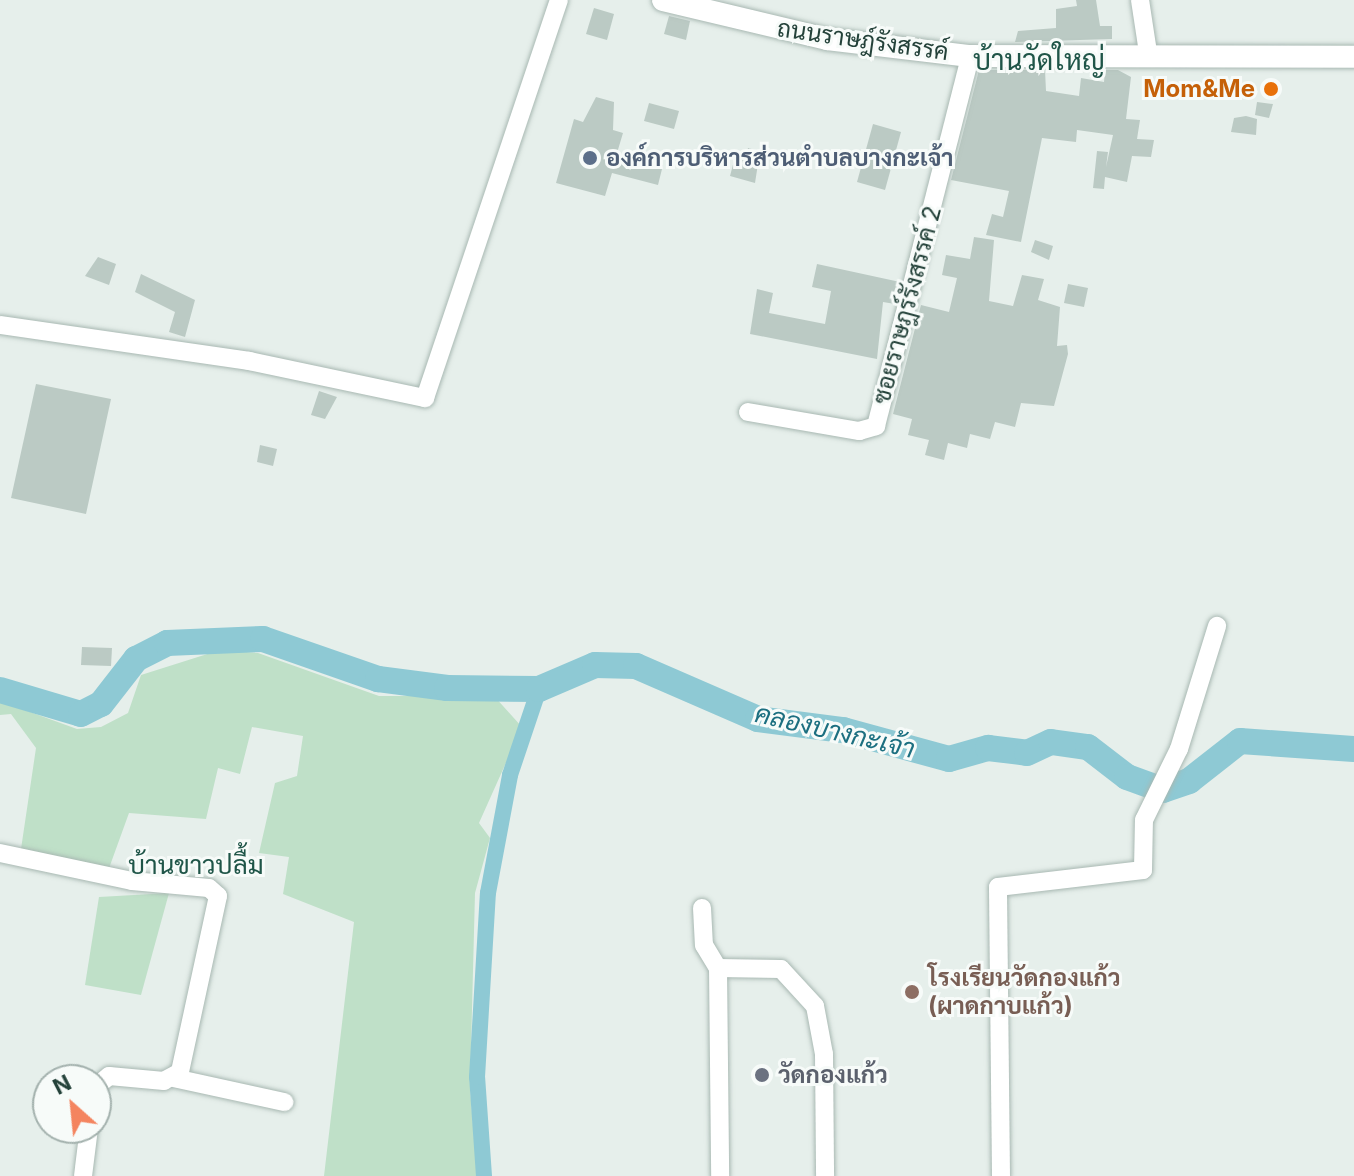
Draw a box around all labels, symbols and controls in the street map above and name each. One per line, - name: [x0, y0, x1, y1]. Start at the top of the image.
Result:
- street label: ถนนราษฎ์รังสรรค์: [775, 14, 951, 66]
- district label: บ้านวัดใหญ่: [973, 43, 1105, 77]
- place label: Mom&Me: [1143, 75, 1255, 103]
- marker: Mom&Me: [1262, 80, 1280, 98]
- place label: องค์การบริหารส่วนตำบลบางกะเจ้า: [606, 144, 954, 172]
- marker: องค์การบริหารส่วนตำบลบางกะเจ้า: [581, 149, 599, 167]
- street label: ซอยราษฎร์รังสรรค์ 2: [867, 203, 947, 407]
- water label: คลองบางกะเจ้า: [752, 697, 918, 765]
- district label: บ้านขาวปลื้ม: [128, 849, 264, 881]
- place label: โรงเรียนวัดกองแก้ว (ผาดกาบแก้ว): [928, 964, 1121, 1020]
- marker: โรงเรียนวัดกองแก้ว (ผาดกาบแก้ว): [903, 983, 921, 1001]
- place label: วัดกองแก้ว: [778, 1061, 888, 1089]
- north arrow: [32, 1064, 112, 1144]
- marker: วัดกองแก้ว: [753, 1066, 771, 1084]
- text: N: [49, 1069, 75, 1100]

